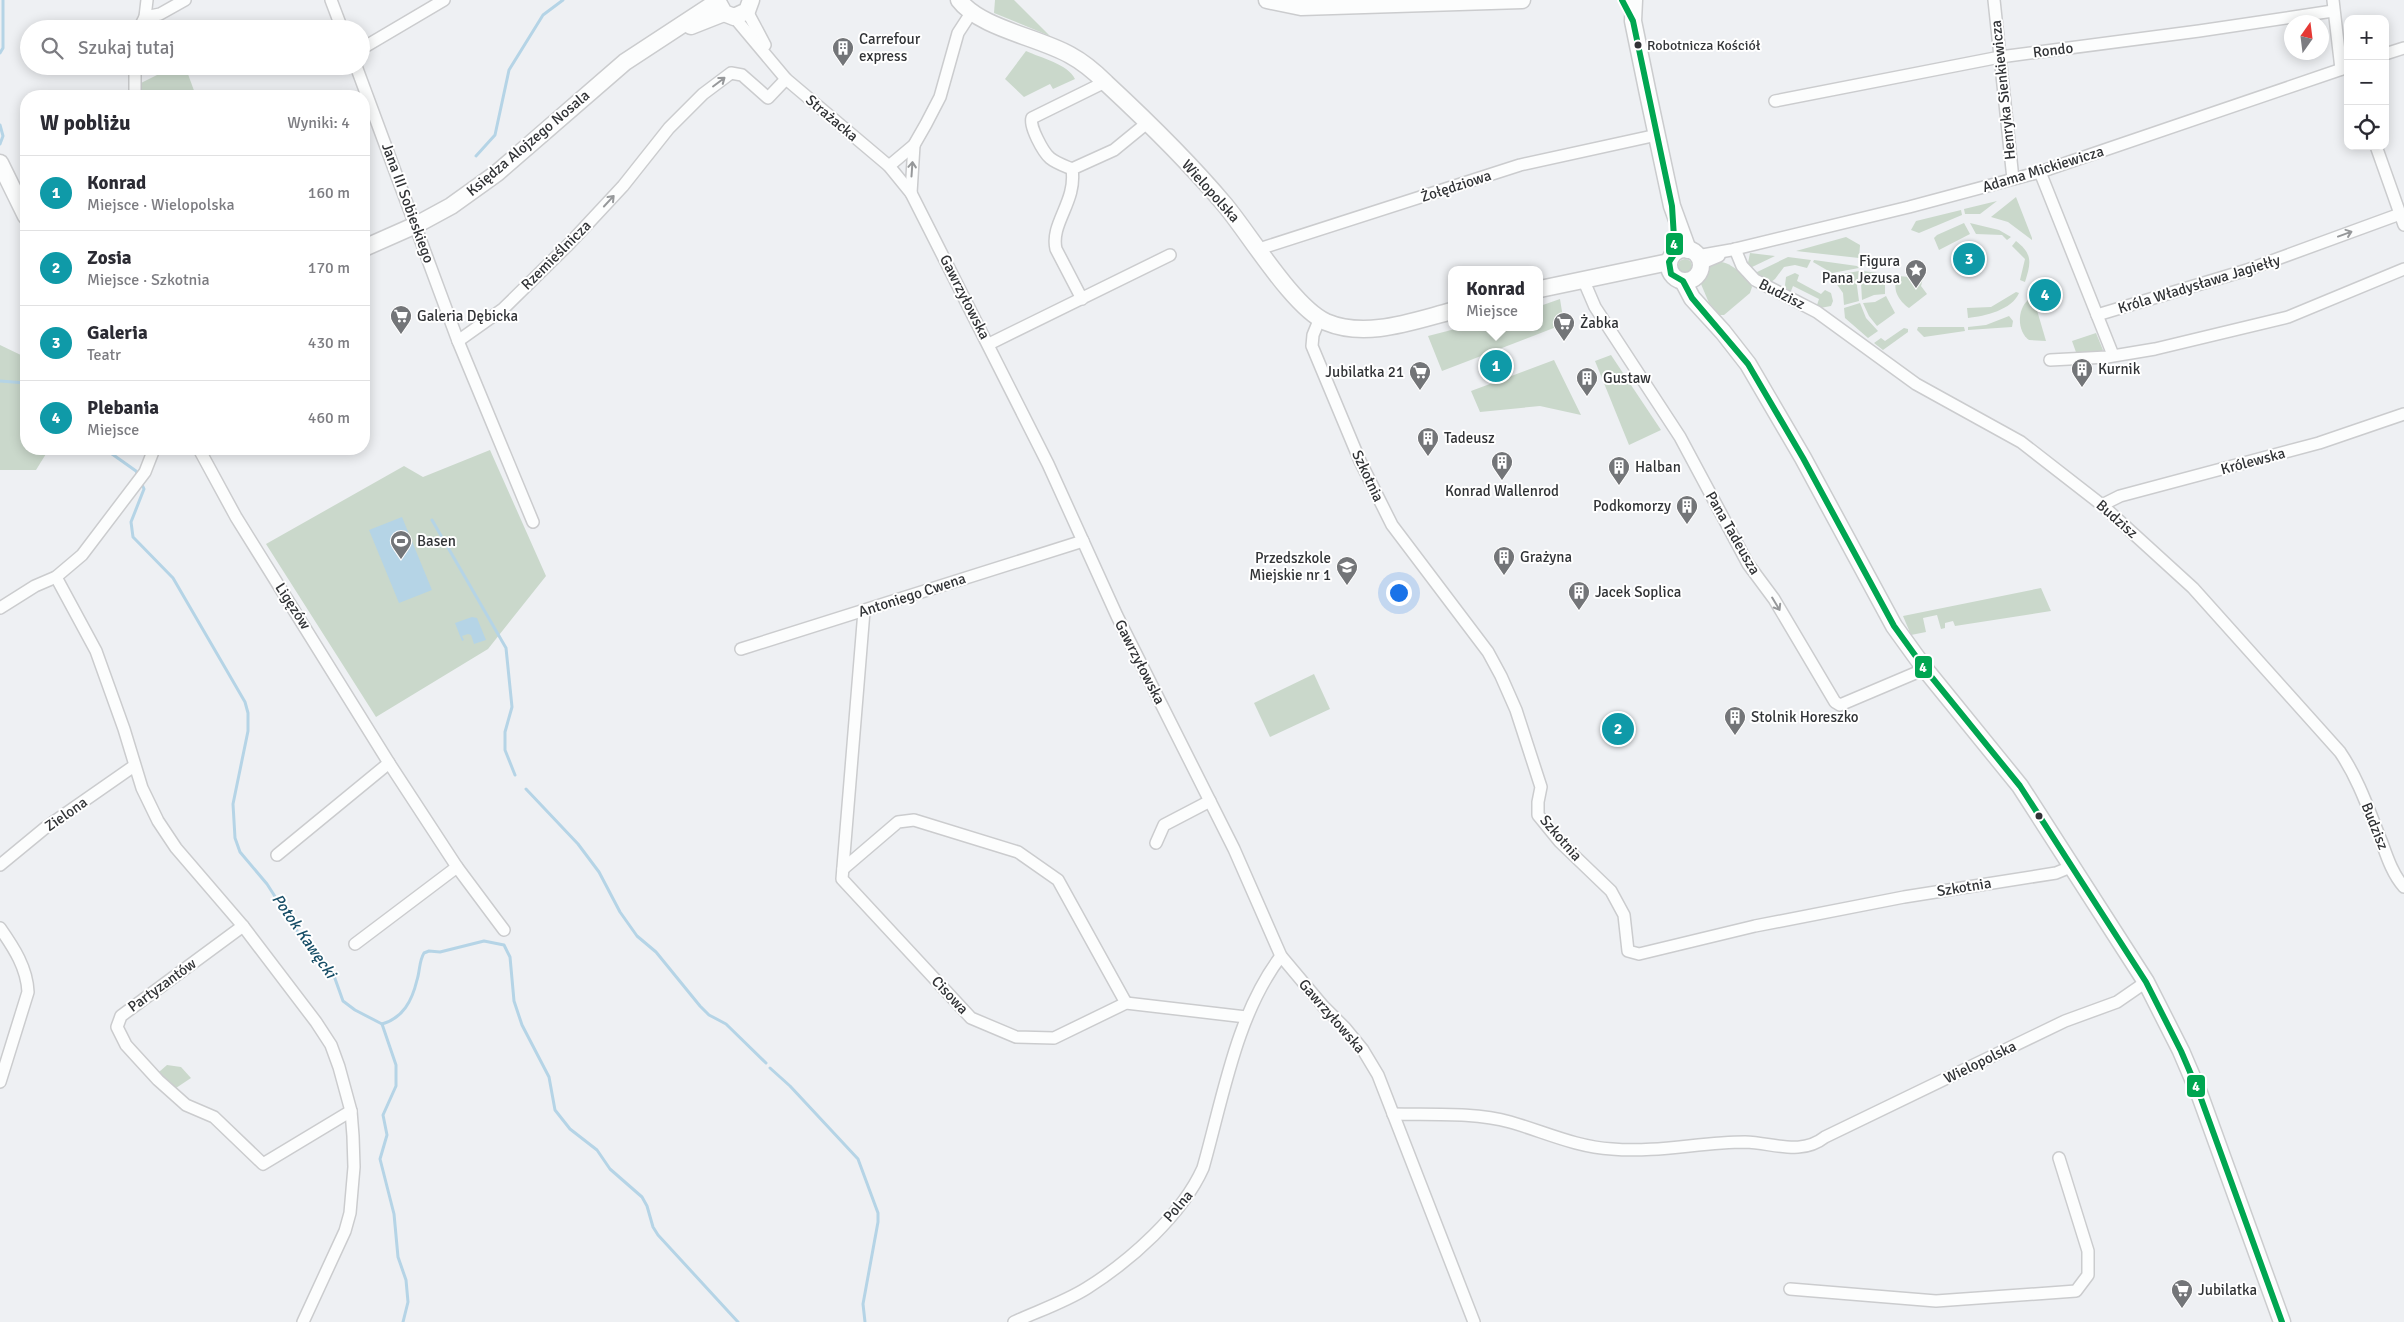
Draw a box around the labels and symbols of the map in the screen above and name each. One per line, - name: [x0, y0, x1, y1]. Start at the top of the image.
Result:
- north arrow: [2284, 15, 2329, 60]
- street label: Henryka Sienkiewicza: [1987, 19, 2019, 161]
- place label: Carrefour express: [859, 30, 921, 65]
- building icon: Carrefour express: [831, 36, 855, 67]
- place label: Robotnicza Kościół: [1647, 37, 1761, 54]
- street label: Rondo: [2032, 39, 2074, 61]
- marker: Robotnicza Kościół: [1633, 40, 1643, 50]
- one-way arrow: [712, 76, 725, 87]
- street label: Księdza Alojzego Nosala: [463, 86, 593, 200]
- street label: Strażacka: [802, 91, 862, 145]
- street label: Jana III Sobieskiego: [378, 141, 438, 266]
- street label: Adama Mickiewicza: [1980, 142, 2106, 196]
- street label: Wielopolska: [1178, 156, 1244, 226]
- one-way arrow: [907, 161, 916, 177]
- street label: Żołędziowa: [1418, 166, 1494, 206]
- one-way arrow: [603, 194, 615, 207]
- street label: Rzemieślnicza: [517, 216, 595, 294]
- one-way arrow: [2337, 229, 2353, 238]
- line badge: 4: [1665, 232, 1684, 256]
- text: 4: [1670, 236, 1678, 253]
- pin: 3: [1953, 240, 1985, 278]
- street label: Króla Władysława Jagiełły: [2116, 251, 2282, 317]
- street label: Gawrzyłowska: [936, 252, 994, 342]
- place label: Figura Pana Jezusa: [1822, 252, 1900, 287]
- place icon: Figura Pana Jezusa: [1904, 258, 1928, 289]
- street label: Budzisz: [1756, 275, 1808, 313]
- pin: 4: [2029, 276, 2061, 314]
- supermarket icon: Galeria Dębicka: [389, 304, 413, 335]
- place label: Galeria Dębicka: [417, 307, 518, 325]
- supermarket icon: Żabka: [1552, 311, 1576, 342]
- place label: Żabka: [1580, 314, 1619, 332]
- pin: 1: [1480, 347, 1512, 385]
- building icon: Kurnik: [2070, 357, 2094, 388]
- supermarket icon: Jubilatka 21: [1408, 360, 1432, 391]
- place label: Kurnik: [2098, 360, 2141, 378]
- place label: Jubilatka 21: [1325, 363, 1404, 381]
- building icon: Gustaw: [1575, 366, 1599, 397]
- place label: Gustaw: [1603, 369, 1651, 387]
- building icon: Tadeusz: [1416, 426, 1440, 457]
- place label: Tadeusz: [1444, 429, 1495, 447]
- street label: Królewska: [2219, 444, 2287, 478]
- street label: Szkotnia: [1348, 447, 1388, 505]
- building icon: Konrad Wallenrod: [1490, 450, 1514, 481]
- building icon: Halban: [1607, 455, 1631, 486]
- place label: Halban: [1635, 458, 1681, 476]
- place label: Konrad Wallenrod: [1445, 482, 1559, 500]
- street label: Pana Tadeusza: [1702, 488, 1764, 578]
- building icon: Podkomorzy: [1675, 494, 1699, 525]
- street label: Budzisz: [2093, 496, 2142, 542]
- place label: Podkomorzy: [1593, 497, 1671, 515]
- sports icon: Basen: [389, 529, 413, 560]
- place label: Basen: [417, 532, 456, 550]
- building icon: Grażyna: [1492, 545, 1516, 576]
- place label: Grażyna: [1520, 548, 1572, 566]
- place label: Przedszkole Miejskie nr 1: [1249, 549, 1331, 584]
- school or university icon: Przedszkole Miejskie nr 1: [1335, 555, 1359, 586]
- street label: Antoniego Cwena: [856, 569, 968, 621]
- street label: Ligęzów: [271, 579, 315, 633]
- your location: [1386, 580, 1412, 606]
- building icon: Jacek Soplica: [1567, 580, 1591, 611]
- place label: Jacek Soplica: [1595, 583, 1681, 601]
- one-way arrow: [1771, 596, 1781, 610]
- street label: Gawrzyłowska: [1111, 617, 1169, 707]
- line badge: 4: [1914, 655, 1933, 679]
- text: 4: [1919, 659, 1927, 676]
- building icon: Stolnik Horeszko: [1723, 705, 1747, 736]
- place label: Stolnik Horeszko: [1751, 708, 1859, 726]
- pin: 2: [1602, 710, 1634, 748]
- street label: Zielona: [41, 793, 91, 835]
- street label: Budzisz: [2357, 800, 2393, 852]
- street label: Szkotnia: [1536, 811, 1586, 865]
- unlabelled marker: [2034, 811, 2044, 821]
- street label: Szkotnia: [1935, 874, 1993, 900]
- water label: Potok Kawęcki: [267, 890, 341, 984]
- street label: Partyzantów: [124, 954, 200, 1016]
- street label: Cisowa: [928, 972, 972, 1018]
- street label: Gawrzyłowska: [1295, 975, 1369, 1057]
- street label: Wielopolska: [1941, 1037, 2019, 1087]
- line badge: 4: [2186, 1074, 2206, 1098]
- text: 4: [2192, 1078, 2200, 1095]
- street label: Polna: [1159, 1186, 1197, 1226]
- supermarket icon: Jubilatka: [2170, 1278, 2194, 1309]
- place label: Jubilatka: [2198, 1281, 2257, 1299]

